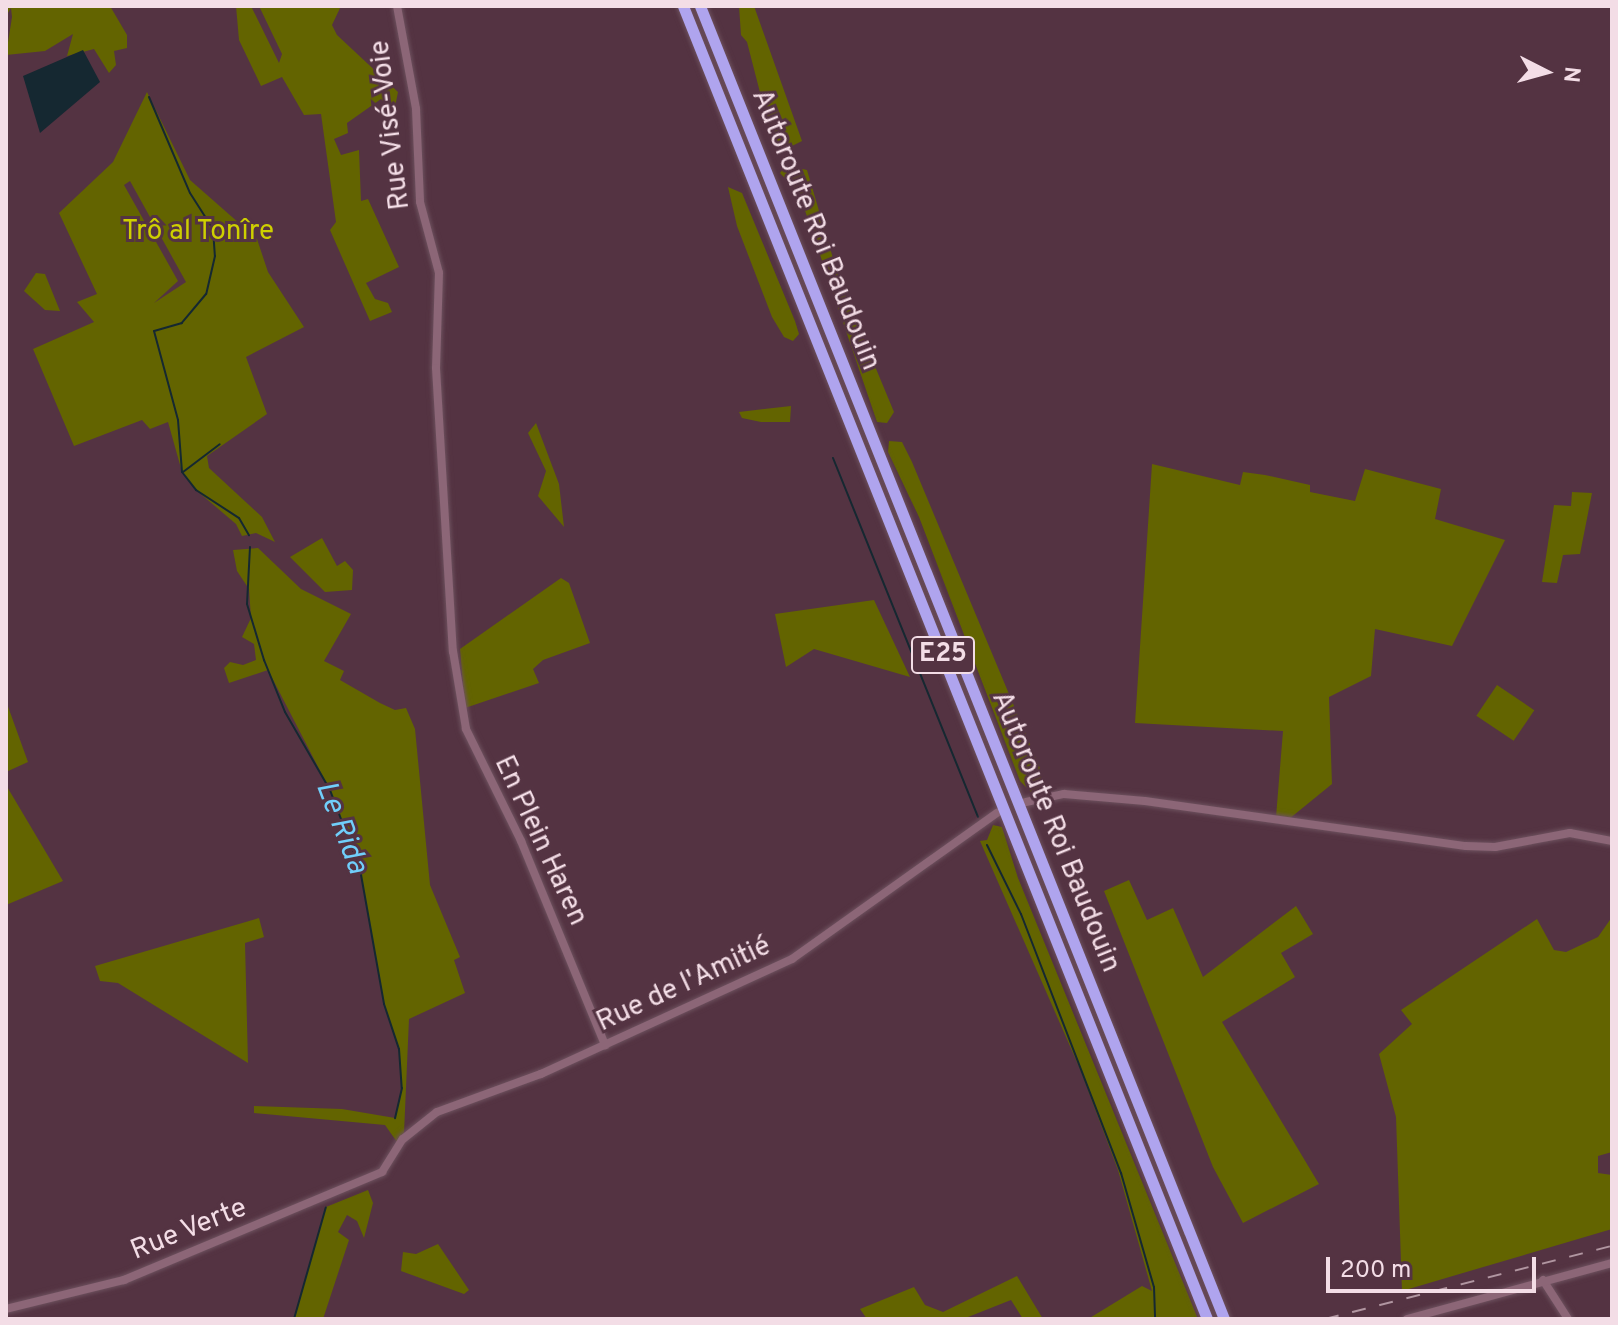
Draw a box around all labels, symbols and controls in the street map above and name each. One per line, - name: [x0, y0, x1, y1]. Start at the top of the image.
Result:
- north arrow: [1506, 32, 1586, 112]
- street label: Rue Visé-Voie: [364, 38, 418, 212]
- text: N: [1556, 65, 1585, 84]
- street label: Autoroute Roi Baudouin: [743, 85, 887, 375]
- park label: Trô al Tonîre: [121, 215, 275, 249]
- road number: E25: [909, 633, 977, 677]
- street label: Autoroute Roi Baudouin: [983, 687, 1127, 977]
- street label: En Plein Haren: [486, 751, 594, 931]
- water label: Le Rida: [306, 776, 374, 880]
- street label: Rue de l'Amitié: [592, 930, 776, 1040]
- street label: Rue Verte: [126, 1191, 252, 1269]
- scale bar: [1330, 1241, 1540, 1291]
- text: 200 m: [1340, 1256, 1411, 1286]

